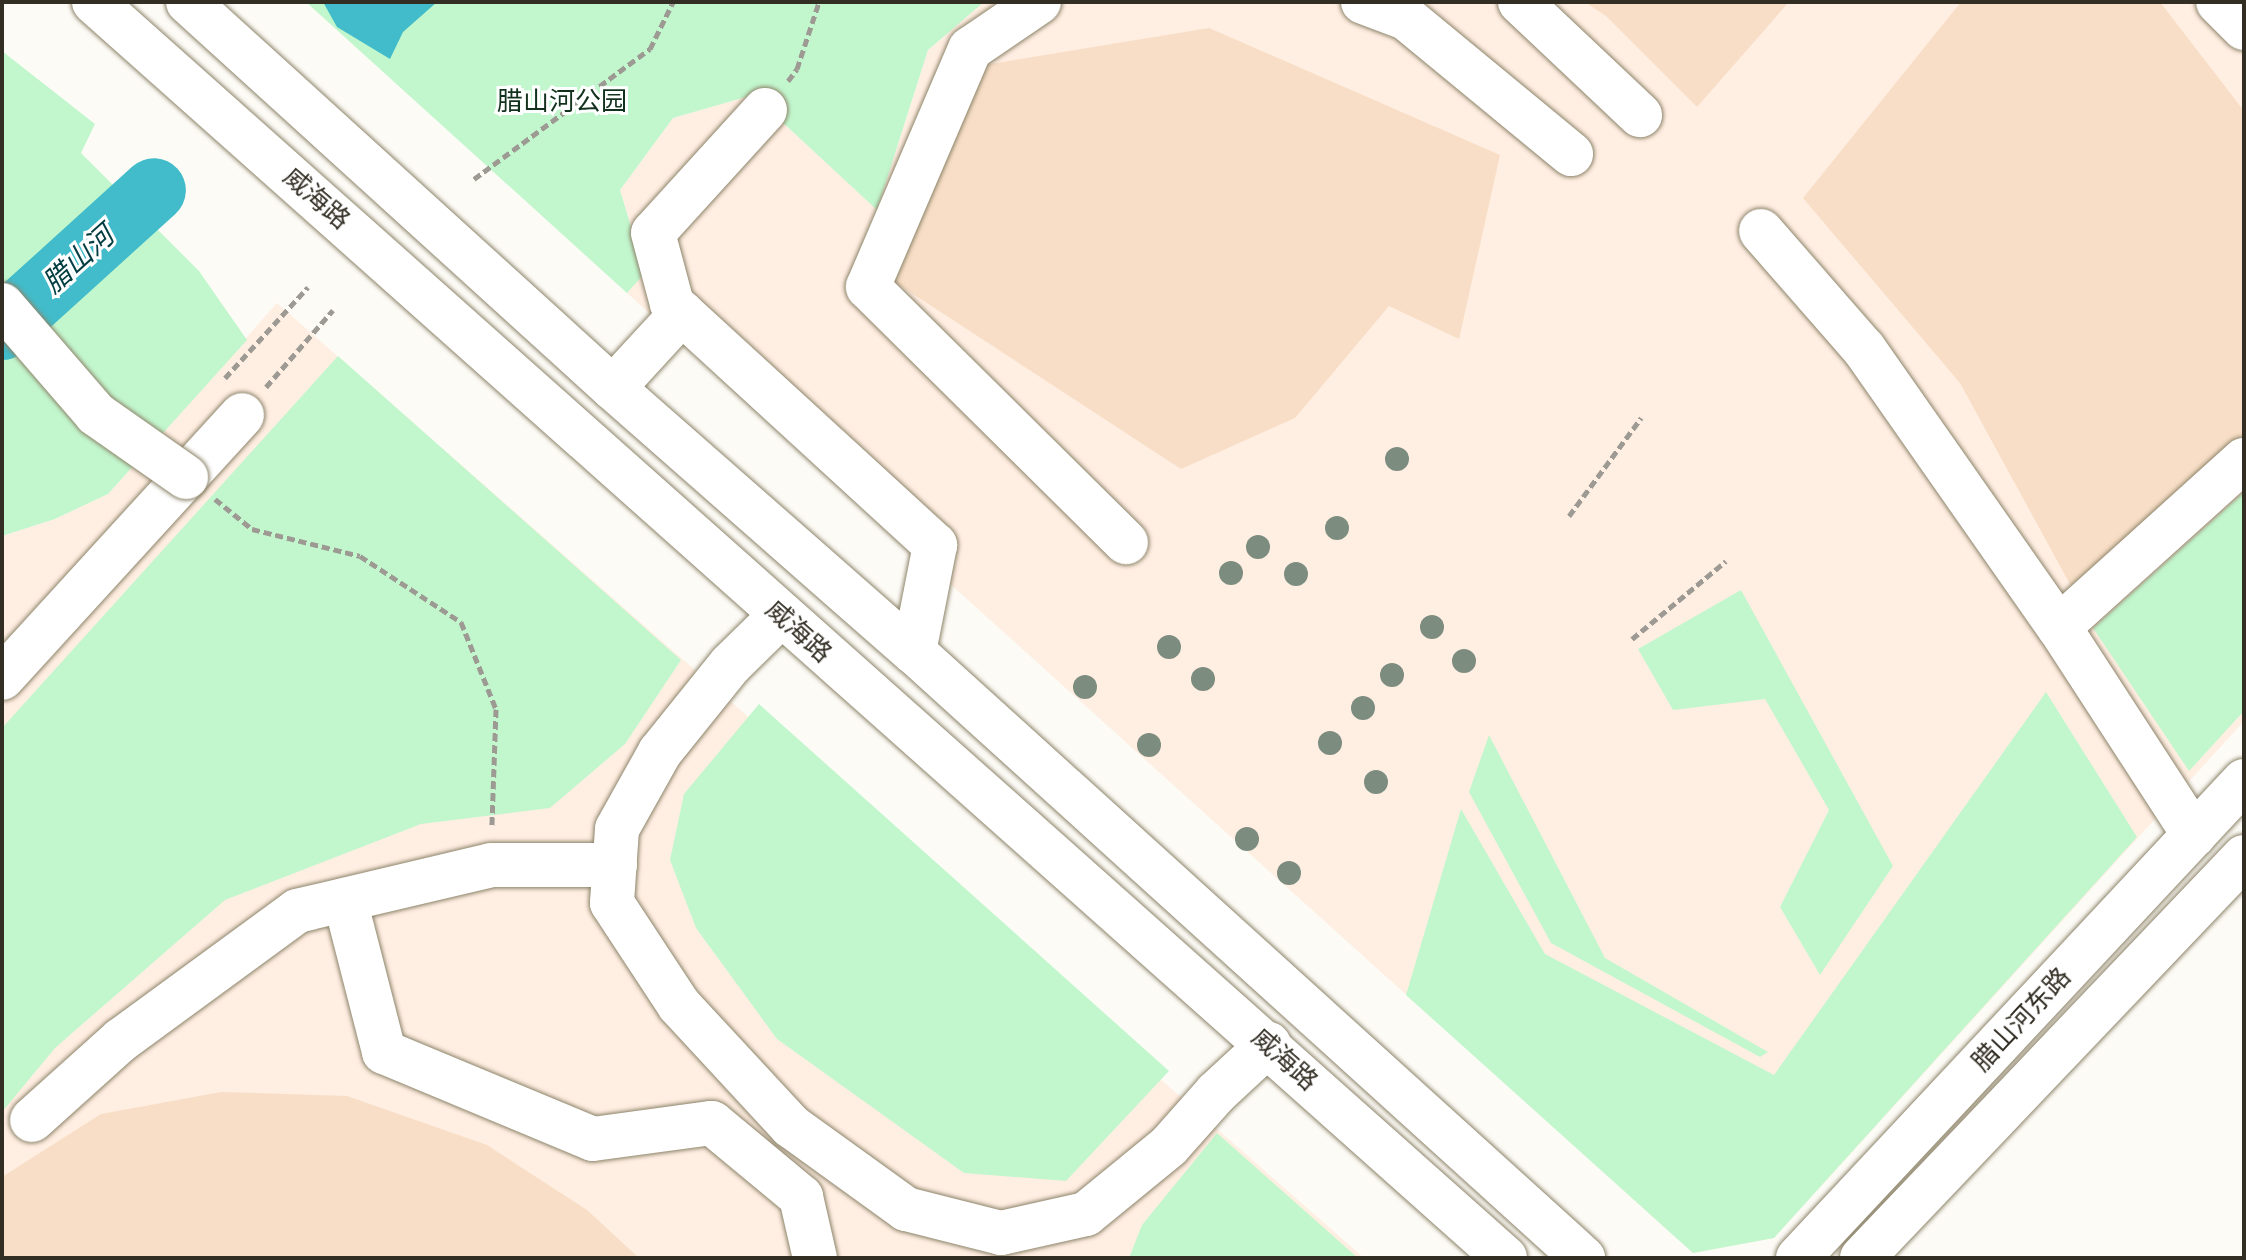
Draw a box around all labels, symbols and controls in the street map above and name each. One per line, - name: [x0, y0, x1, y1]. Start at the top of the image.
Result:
- park label: 腊山河公园: [497, 85, 627, 117]
- street label: 威海路: [277, 161, 357, 235]
- water label: 腊山河: [36, 218, 120, 300]
- street label: 威海路: [760, 593, 838, 669]
- street label: 腊山河东路: [1965, 961, 2077, 1077]
- street label: 威海路: [1246, 1021, 1324, 1097]

